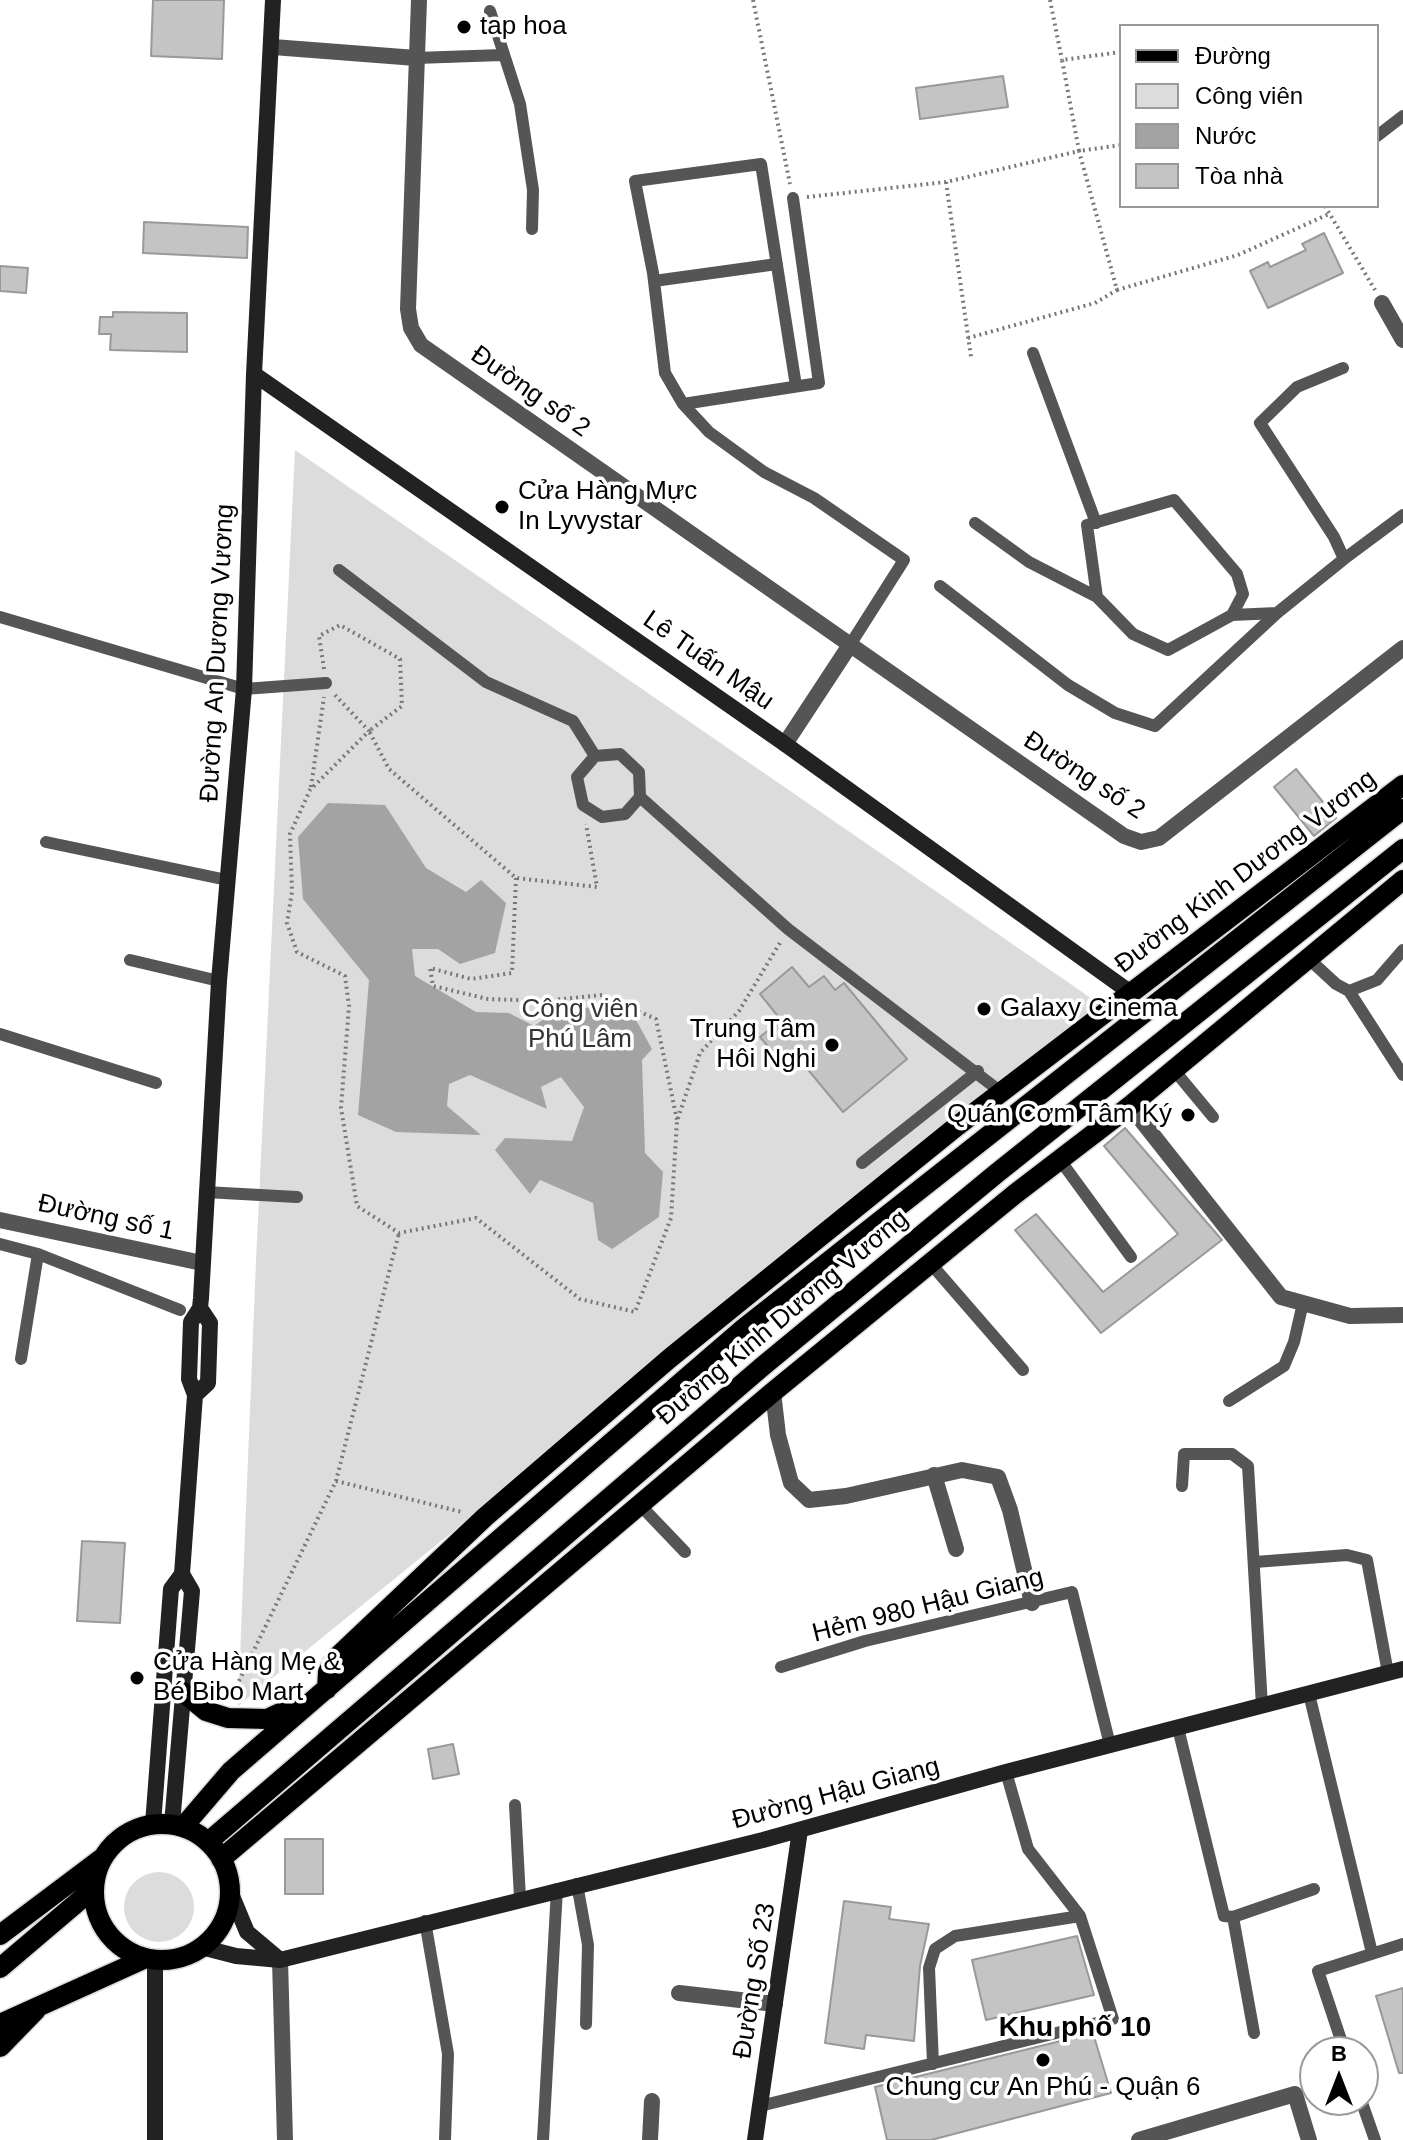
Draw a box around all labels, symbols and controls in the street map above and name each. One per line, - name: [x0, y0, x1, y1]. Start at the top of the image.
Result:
- place label: tap hoa: [480, 11, 567, 43]
- marker: tap hoa: [455, 18, 473, 36]
- legend: [1119, 24, 1379, 208]
- text: Đường: [1195, 42, 1271, 69]
- text: Công viên: [1195, 82, 1303, 109]
- text: Nước: [1195, 122, 1256, 149]
- text: Tòa nhà: [1195, 162, 1283, 189]
- street label: Đường số 2: [464, 339, 596, 445]
- place label: Cửa Hàng Mực In Lyvystar: [518, 476, 697, 538]
- marker: Cửa Hàng Mực In Lyvystar: [493, 498, 511, 516]
- street label: Đường An Dương Vương: [195, 503, 241, 803]
- street label: Lê Tuấn Mậu: [637, 605, 779, 717]
- street label: Đường số 2: [1017, 725, 1151, 827]
- street label: Đường Kinh Dương Vương: [1109, 764, 1383, 980]
- place label: Galaxy Cinema: [1000, 993, 1178, 1025]
- park label: Công viên Phú Lâm: [521, 994, 639, 1056]
- marker: Galaxy Cinema: [975, 1000, 993, 1018]
- place label: Trung Tâm Hôi Nghi: [690, 1014, 816, 1076]
- marker: Trung Tâm Hôi Nghi: [823, 1036, 841, 1054]
- place label: Quán Cơm Tâm Ký: [947, 1099, 1172, 1131]
- marker: Quán Cơm Tâm Ký: [1179, 1106, 1197, 1124]
- street label: Đường số 1: [35, 1188, 177, 1248]
- street label: Đường Kinh Dương Vương: [651, 1204, 915, 1432]
- street label: Hẻm 980 Hậu Giang: [809, 1562, 1047, 1650]
- place label: Cửa Hàng Mẹ & Bé Bibo Mart: [153, 1647, 341, 1708]
- marker: Cửa Hàng Mẹ & Bé Bibo Mart: [128, 1669, 146, 1687]
- street label: Đường Hậu Giang: [729, 1751, 943, 1837]
- street label: Đường Số 23: [727, 1901, 783, 2061]
- district label: Khu phố 10: [999, 2011, 1151, 2045]
- north arrow: [1299, 2036, 1379, 2116]
- text: B: [1331, 2041, 1347, 2066]
- marker: Chung cư An Phú - Quận 6: [1034, 2051, 1052, 2069]
- place label: Chung cư An Phú - Quận 6: [885, 2072, 1201, 2104]

